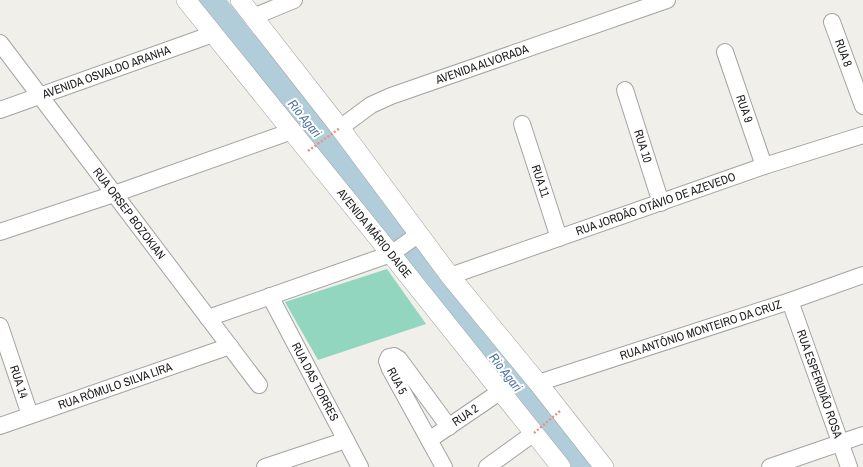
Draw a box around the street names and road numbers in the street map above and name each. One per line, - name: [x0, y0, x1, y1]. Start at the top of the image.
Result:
- street label: RUA 8: [831, 37, 856, 69]
- street label: AVENIDA ALVORADA: [433, 41, 531, 88]
- street label: AVENIDA OSVALDO ARANHA: [39, 42, 173, 103]
- street label: RUA 9: [732, 93, 757, 125]
- street label: RUA 10: [630, 128, 656, 165]
- street label: RUA 11: [528, 163, 553, 200]
- street label: RUA ORSEP BOZOKIAN: [89, 165, 169, 263]
- street label: RUA JORDÃO OTÁVIO DE AZEVEDO: [574, 168, 738, 239]
- street label: AVENIDA MÁRIO DAIGE: [333, 185, 415, 282]
- street label: RUA ANTÔNIO MONTEIRO DA CRUZ: [618, 296, 783, 364]
- street label: RUA ESPERIDIÃO ROSA: [793, 328, 846, 441]
- street label: RUA DAS TORRES: [288, 340, 343, 424]
- street label: RUA RÔMULO SILVA LIRA: [56, 359, 175, 413]
- street label: RUA 14: [6, 363, 32, 401]
- street label: RUA 5: [383, 365, 411, 398]
- street label: RUA 2: [449, 401, 482, 430]

